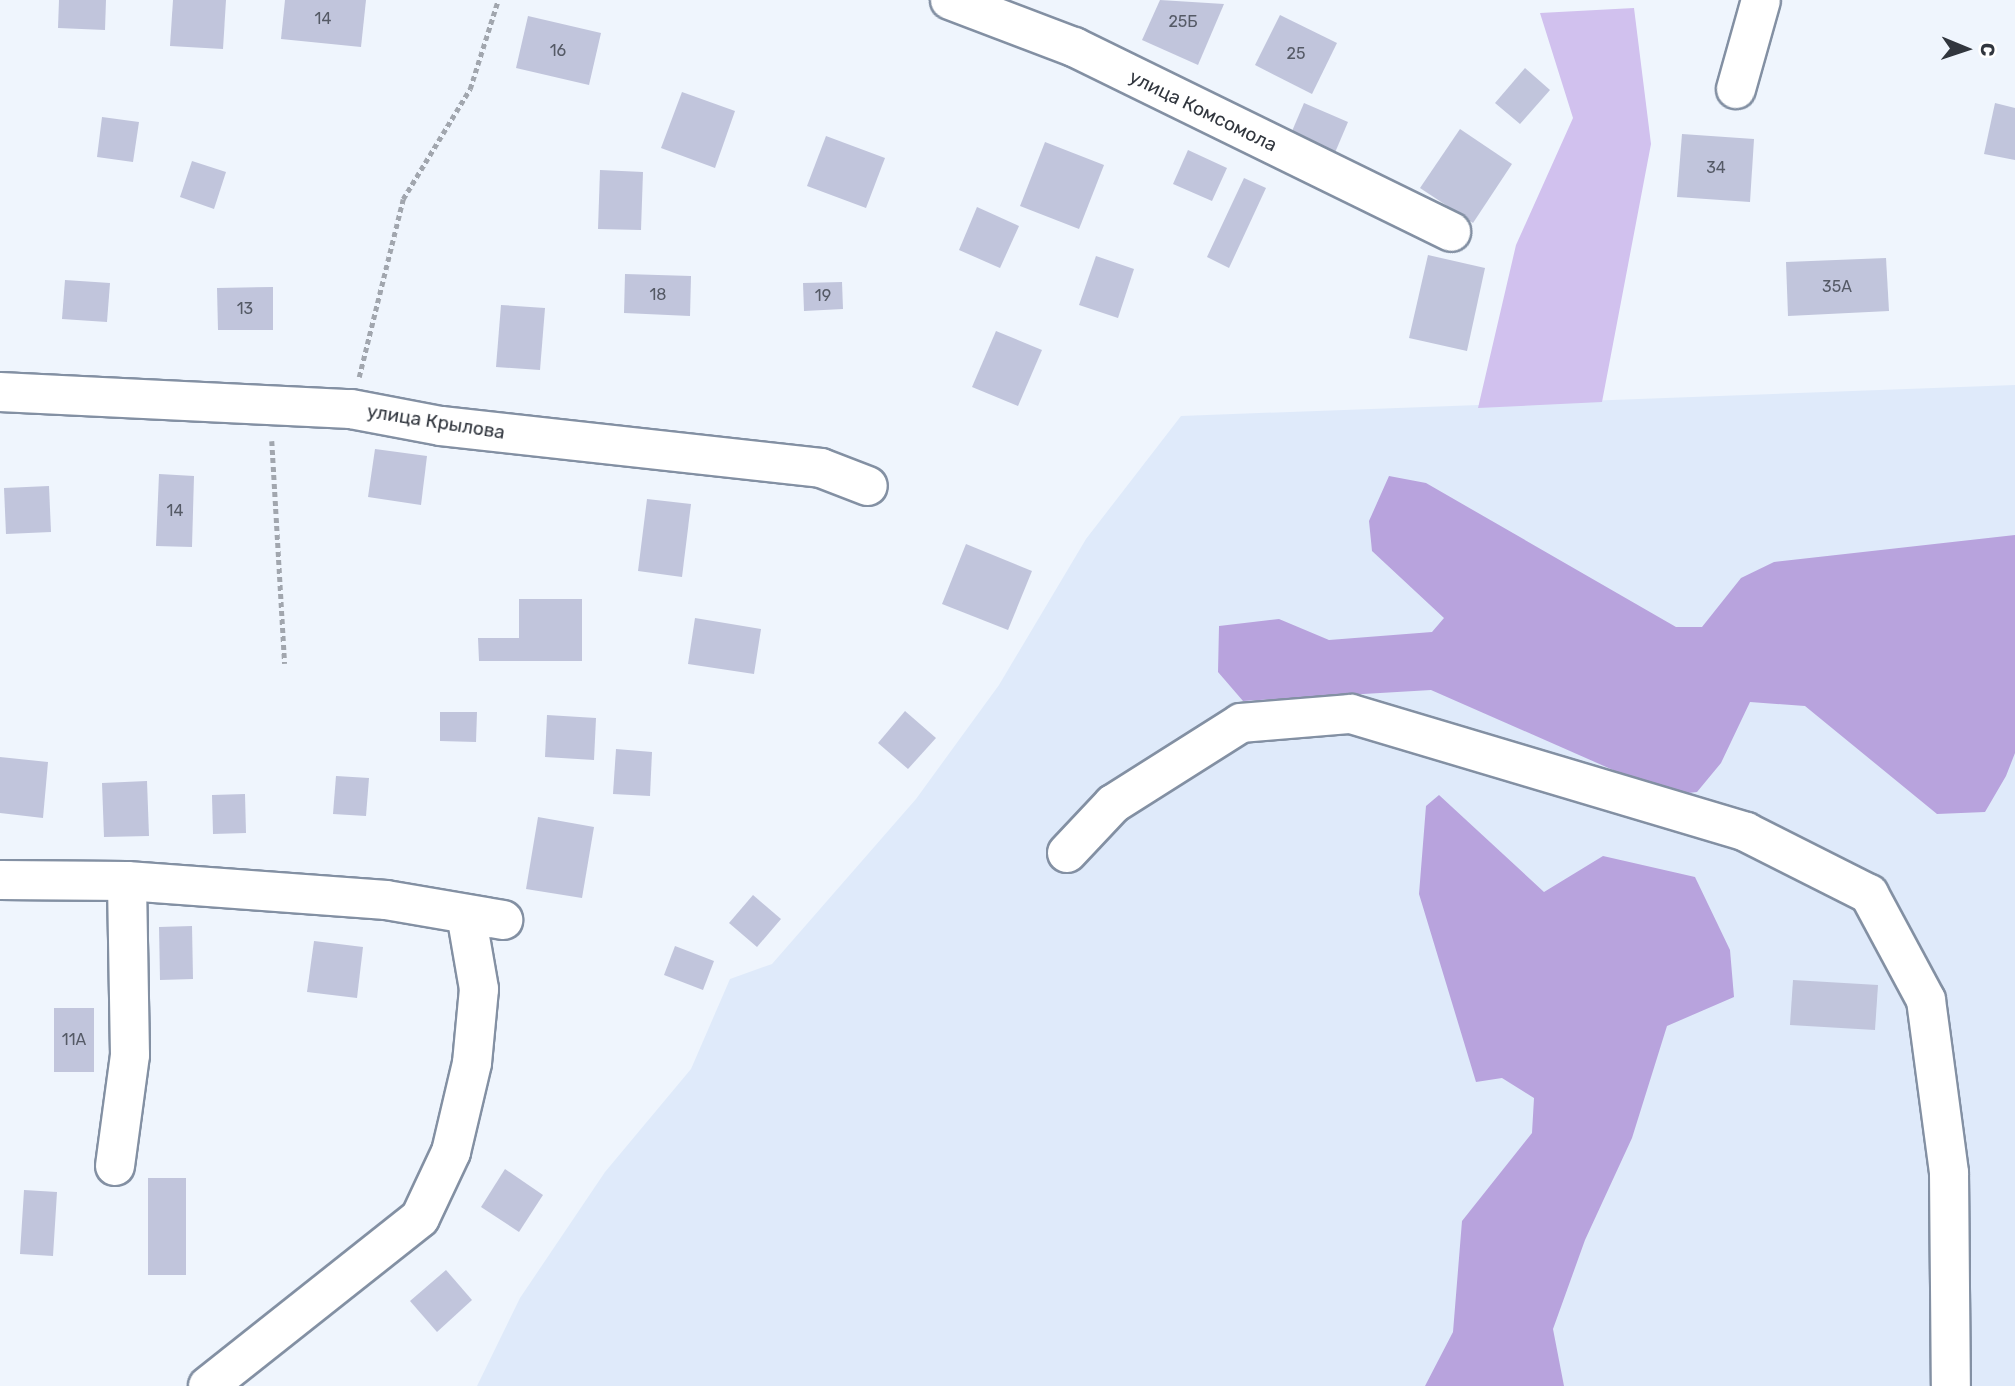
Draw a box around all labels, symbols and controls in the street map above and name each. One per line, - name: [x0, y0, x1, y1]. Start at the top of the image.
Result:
- house number: 14: [315, 9, 331, 29]
- house number: 25Б: [1168, 12, 1198, 32]
- north arrow: [1931, 14, 2001, 84]
- house number: 16: [550, 41, 566, 61]
- text: С: [1976, 43, 1999, 57]
- house number: 25: [1287, 44, 1305, 64]
- street label: улица Комсомола: [1125, 65, 1281, 157]
- house number: 34: [1706, 158, 1726, 178]
- house number: 35А: [1822, 277, 1852, 297]
- house number: 18: [649, 285, 667, 305]
- house number: 19: [815, 286, 831, 306]
- house number: 13: [237, 299, 253, 319]
- street label: улица Крылова: [365, 400, 507, 444]
- house number: 14: [167, 501, 183, 521]
- house number: 11А: [62, 1030, 86, 1050]

